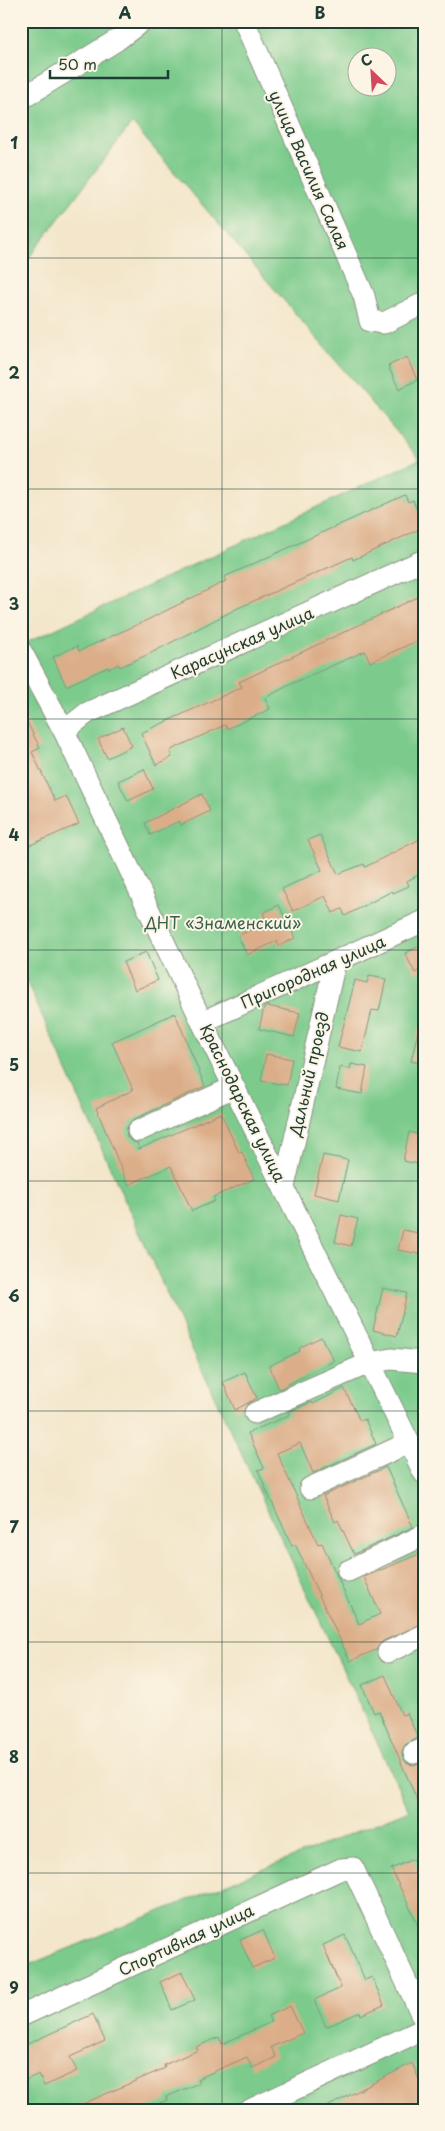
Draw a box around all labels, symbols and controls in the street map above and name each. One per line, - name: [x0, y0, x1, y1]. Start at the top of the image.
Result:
- text: A: [119, 0, 132, 24]
- text: B: [315, 0, 326, 24]
- scale bar: [50, 48, 168, 80]
- north arrow: [348, 48, 398, 98]
- text: С: [357, 48, 376, 72]
- text: 50 m: [58, 52, 97, 75]
- street label: улица Василия Салая: [264, 86, 356, 253]
- text: 1: [10, 130, 18, 154]
- text: 2: [8, 360, 20, 384]
- text: 3: [9, 591, 19, 615]
- street label: Карасунская улица: [166, 600, 317, 684]
- text: 4: [9, 822, 20, 846]
- park label: ДНТ «Знаменский»: [144, 910, 301, 934]
- street label: Пригородная улица: [236, 928, 389, 1014]
- street label: Дальний проезд: [282, 1009, 334, 1139]
- street label: Краснодарская улица: [195, 1019, 293, 1186]
- text: 5: [9, 1052, 19, 1076]
- text: 6: [8, 1283, 20, 1307]
- text: 7: [9, 1514, 19, 1538]
- text: 8: [9, 1744, 19, 1768]
- street label: Спортивная улица: [114, 1897, 257, 1981]
- text: 9: [9, 1975, 19, 1999]

